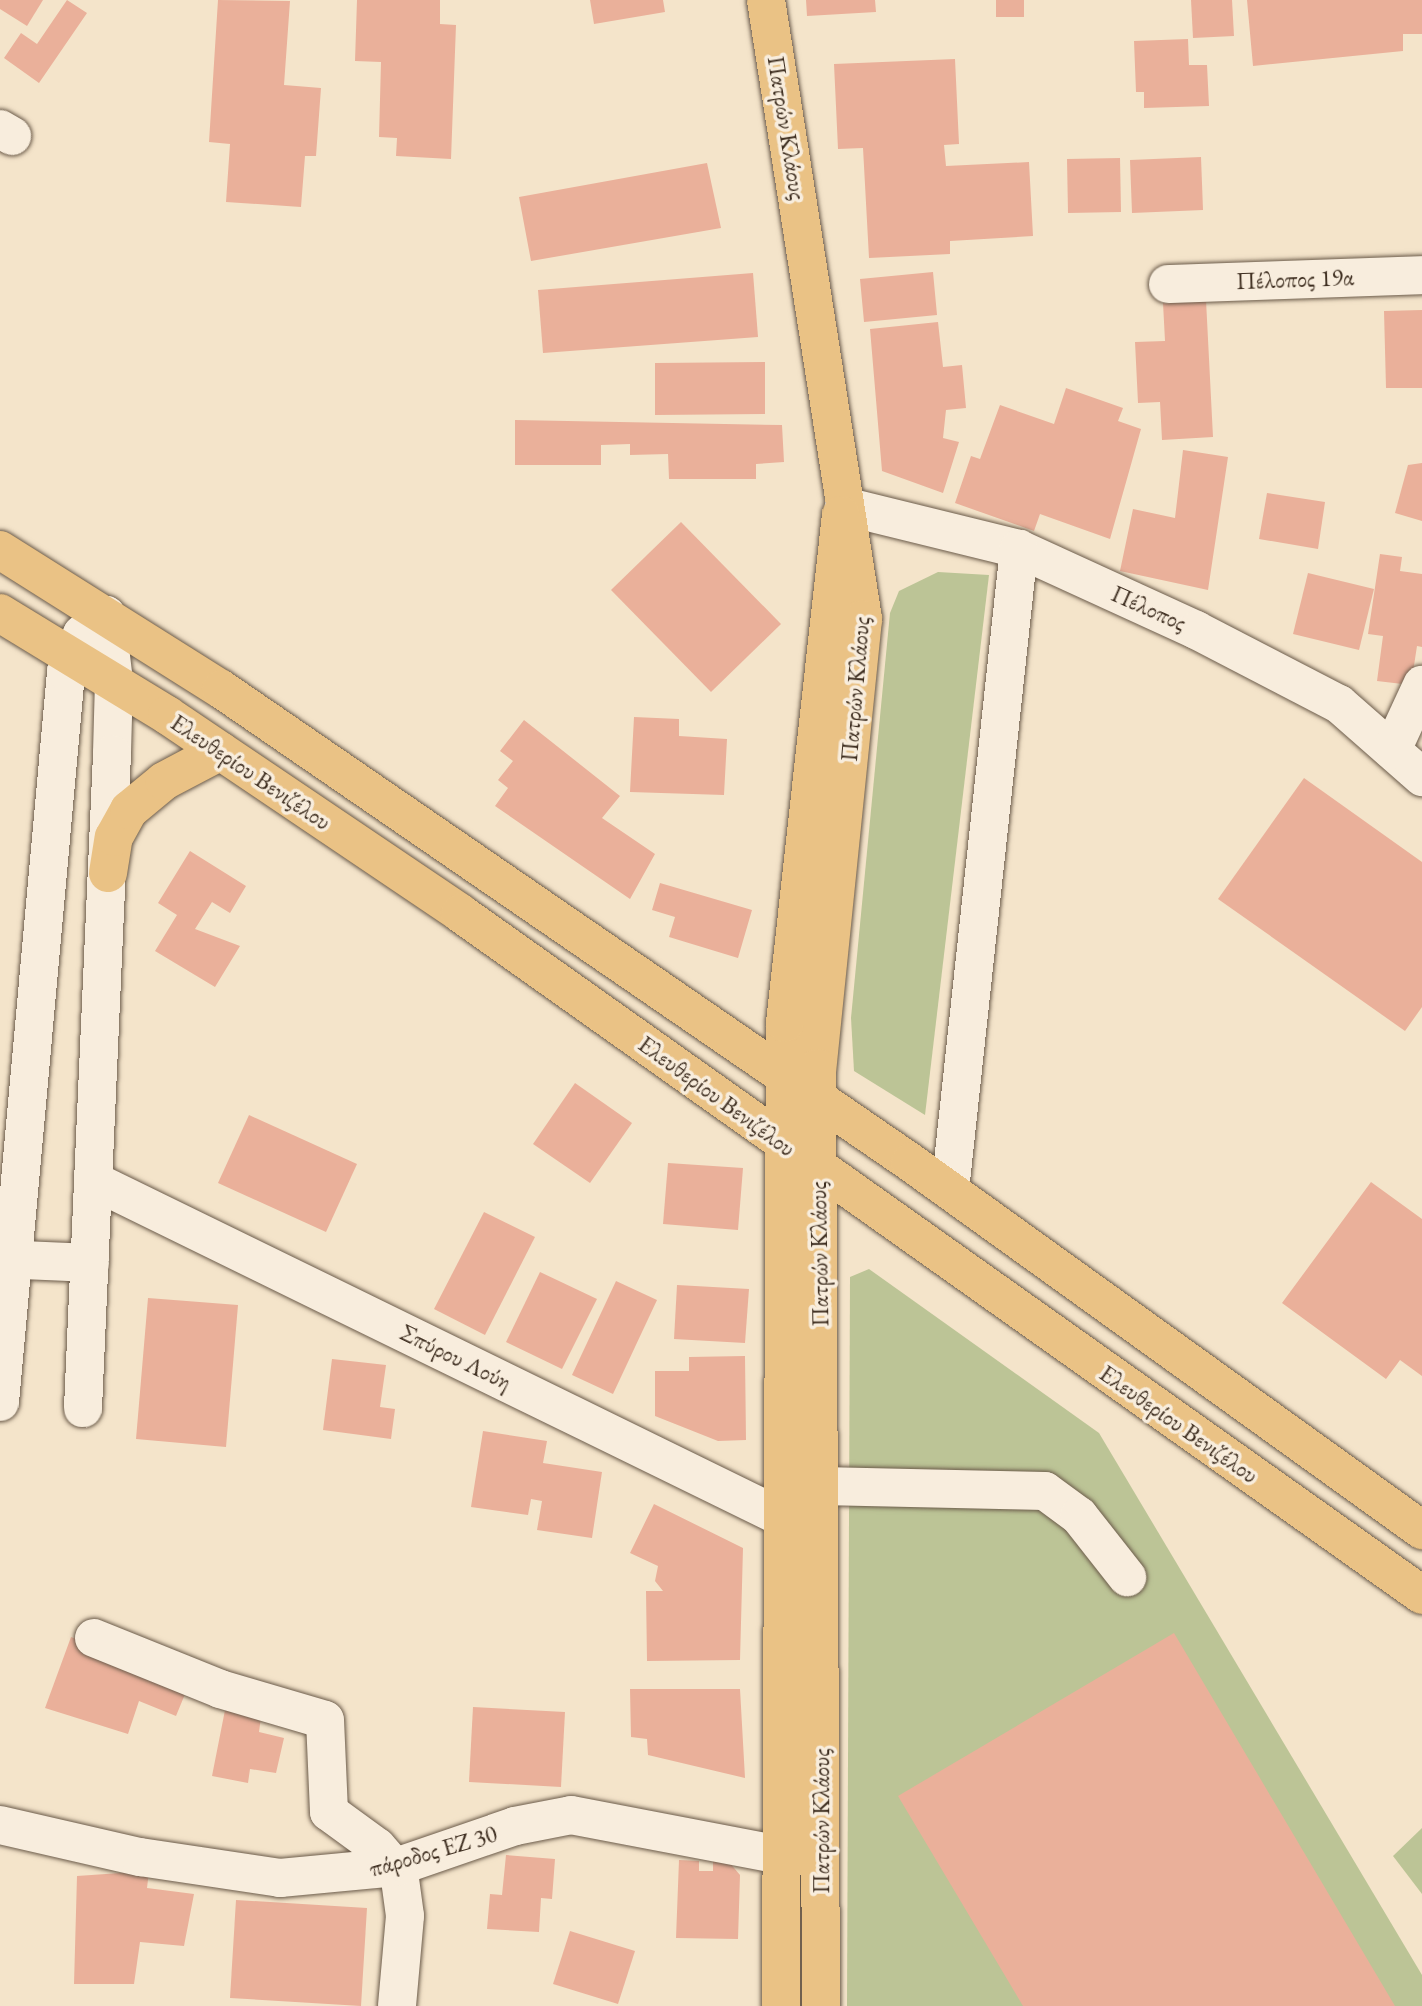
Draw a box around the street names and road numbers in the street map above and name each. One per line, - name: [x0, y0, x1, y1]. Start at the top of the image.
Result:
- street label: Πατρών Κλάους: [761, 54, 813, 202]
- street label: Πέλοπος 19α: [1236, 263, 1354, 295]
- street label: Πέλοπος: [1107, 579, 1191, 637]
- street label: Πατρών Κλάους: [834, 615, 876, 763]
- street label: Ελευθερίου Βενιζέλου: [165, 708, 337, 836]
- street label: Ελευθερίου Βενιζέλου: [633, 1029, 801, 1163]
- street label: Πατρών Κλάους: [803, 1181, 835, 1327]
- street label: Σπύρου Λούη: [396, 1318, 516, 1396]
- street label: Ελευθερίου Βενιζέλου: [1094, 1359, 1264, 1489]
- street label: Πατρών Κλάους: [807, 1748, 835, 1894]
- street label: πάροδος ΕΖ 30: [366, 1819, 500, 1883]

